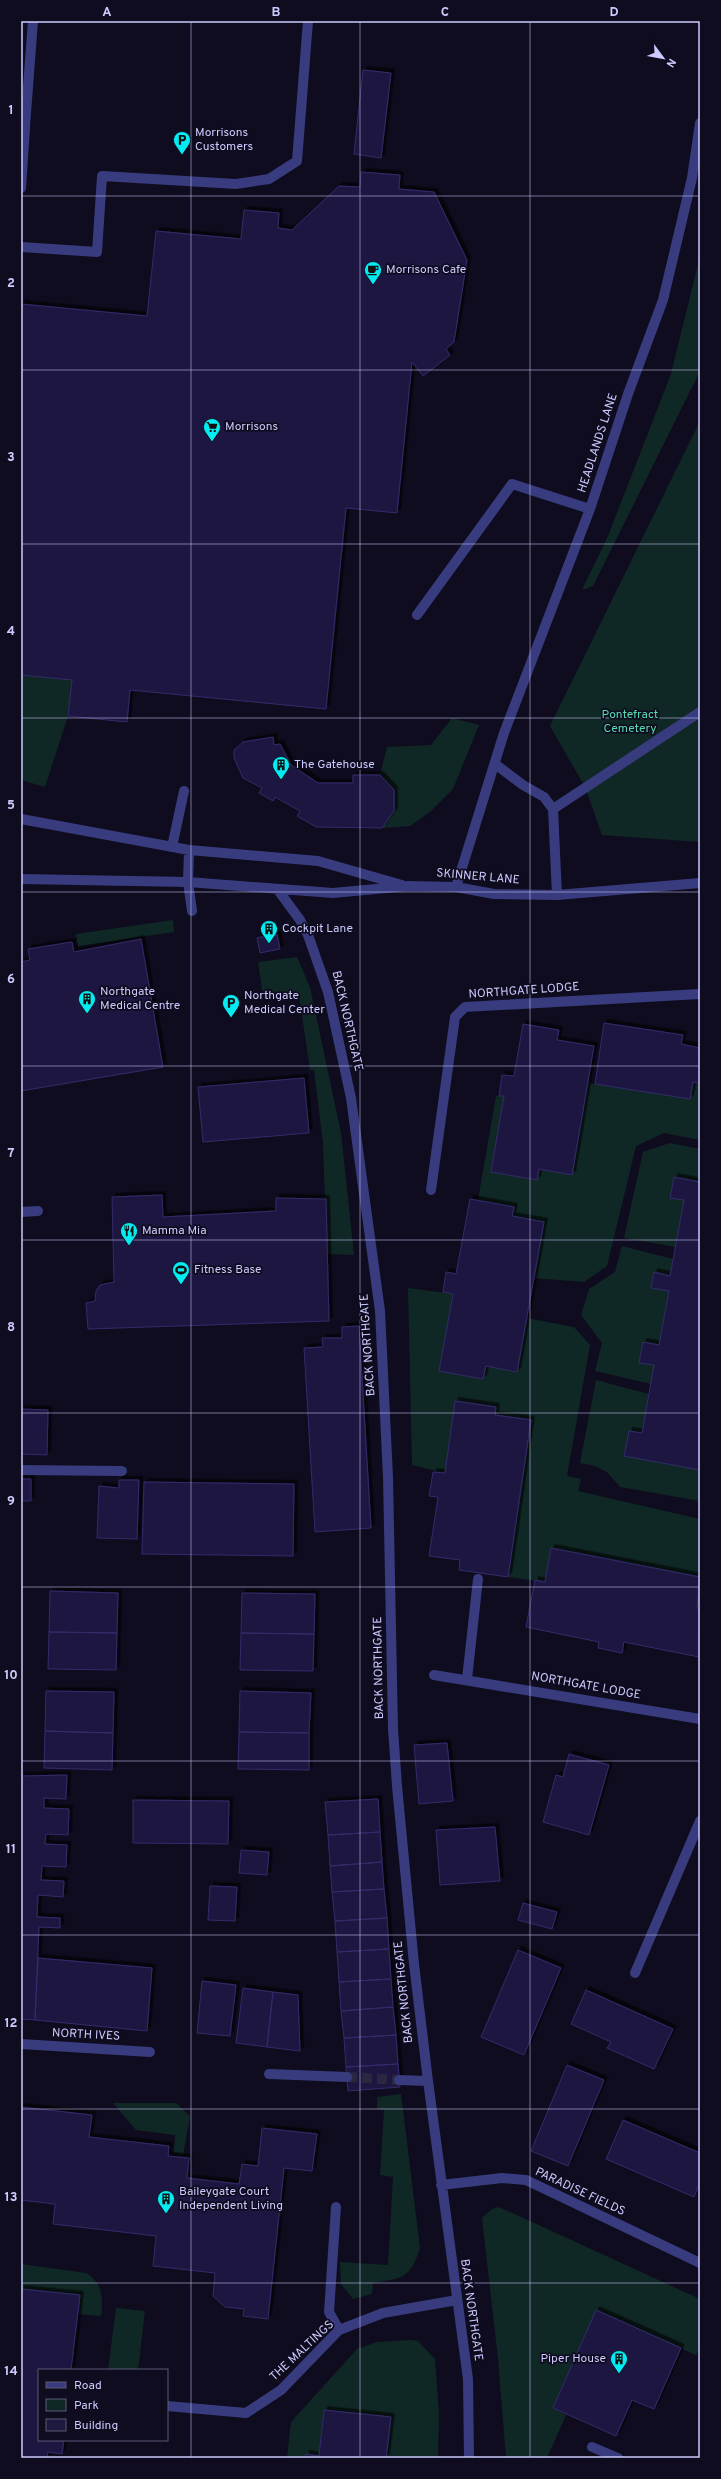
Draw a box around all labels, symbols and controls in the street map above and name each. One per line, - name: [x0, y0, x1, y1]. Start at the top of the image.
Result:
- text: A: [102, 5, 112, 21]
- text: B: [272, 5, 281, 21]
- text: C: [441, 5, 449, 21]
- text: D: [609, 5, 619, 21]
- north arrow: [643, 38, 683, 78]
- text: N: [663, 56, 679, 70]
- text: 1: [8, 103, 14, 119]
- place label: Morrisons Customers: [195, 125, 253, 155]
- parking icon: Morrisons Customers: [172, 130, 192, 155]
- cafe icon: Morrisons Cafe: [363, 260, 383, 285]
- place label: Morrisons Cafe: [386, 262, 466, 278]
- text: 2: [7, 276, 15, 292]
- street label: HEADLANDS LANE: [574, 391, 622, 495]
- supermarket icon: Morrisons: [202, 417, 222, 442]
- place label: Morrisons: [225, 419, 278, 435]
- text: 3: [7, 450, 15, 466]
- text: 4: [7, 624, 15, 640]
- park label: Pontefract Cemetery: [602, 707, 658, 737]
- building icon: The Gatehouse: [271, 755, 291, 780]
- place label: The Gatehouse: [294, 757, 375, 773]
- text: 5: [7, 798, 15, 814]
- street label: SKINNER LANE: [436, 865, 520, 889]
- building icon: Cockpit Lane: [259, 919, 279, 944]
- place label: Cockpit Lane: [282, 921, 353, 937]
- street label: BACK NORTHGATE: [328, 969, 366, 1073]
- text: 6: [7, 972, 15, 988]
- street label: NORTHGATE LODGE: [468, 979, 580, 1003]
- place label: Northgate Medical Centre: [100, 984, 180, 1014]
- place label: Northgate Medical Center: [244, 988, 325, 1018]
- building icon: Northgate Medical Centre: [77, 989, 97, 1014]
- parking icon: Northgate Medical Center: [221, 993, 241, 1018]
- text: 7: [8, 1146, 15, 1162]
- restaurant icon: Mamma Mia: [119, 1221, 139, 1246]
- place label: Mamma Mia: [142, 1223, 206, 1239]
- sports icon: Fitness Base: [171, 1260, 191, 1285]
- place label: Fitness Base: [194, 1262, 261, 1278]
- street label: BACK NORTHGATE: [356, 1293, 380, 1397]
- text: 8: [7, 1320, 15, 1336]
- text: 9: [7, 1494, 15, 1510]
- street label: BACK NORTHGATE: [370, 1617, 388, 1719]
- text: 10: [4, 1668, 18, 1684]
- street label: NORTHGATE LODGE: [530, 1668, 642, 1704]
- text: 11: [6, 1842, 16, 1858]
- street label: BACK NORTHGATE: [391, 1940, 417, 2044]
- text: 12: [4, 2016, 18, 2032]
- street label: NORTH IVES: [51, 2025, 121, 2045]
- street label: PARADISE FIELDS: [532, 2164, 628, 2220]
- place label: Baileygate Court Independent Living: [179, 2184, 283, 2214]
- building icon: Baileygate Court Independent Living: [156, 2189, 176, 2214]
- text: 13: [5, 2190, 18, 2206]
- street label: BACK NORTHGATE: [456, 2258, 486, 2362]
- street label: THE MALTINGS: [266, 2317, 338, 2385]
- building icon: Piper House: [609, 2349, 629, 2374]
- place label: Piper House: [541, 2351, 606, 2367]
- text: 14: [4, 2364, 18, 2380]
- legend: [38, 2369, 168, 2441]
- text: Road: [74, 2378, 102, 2394]
- text: Park: [74, 2398, 99, 2414]
- text: Building: [74, 2418, 118, 2434]

